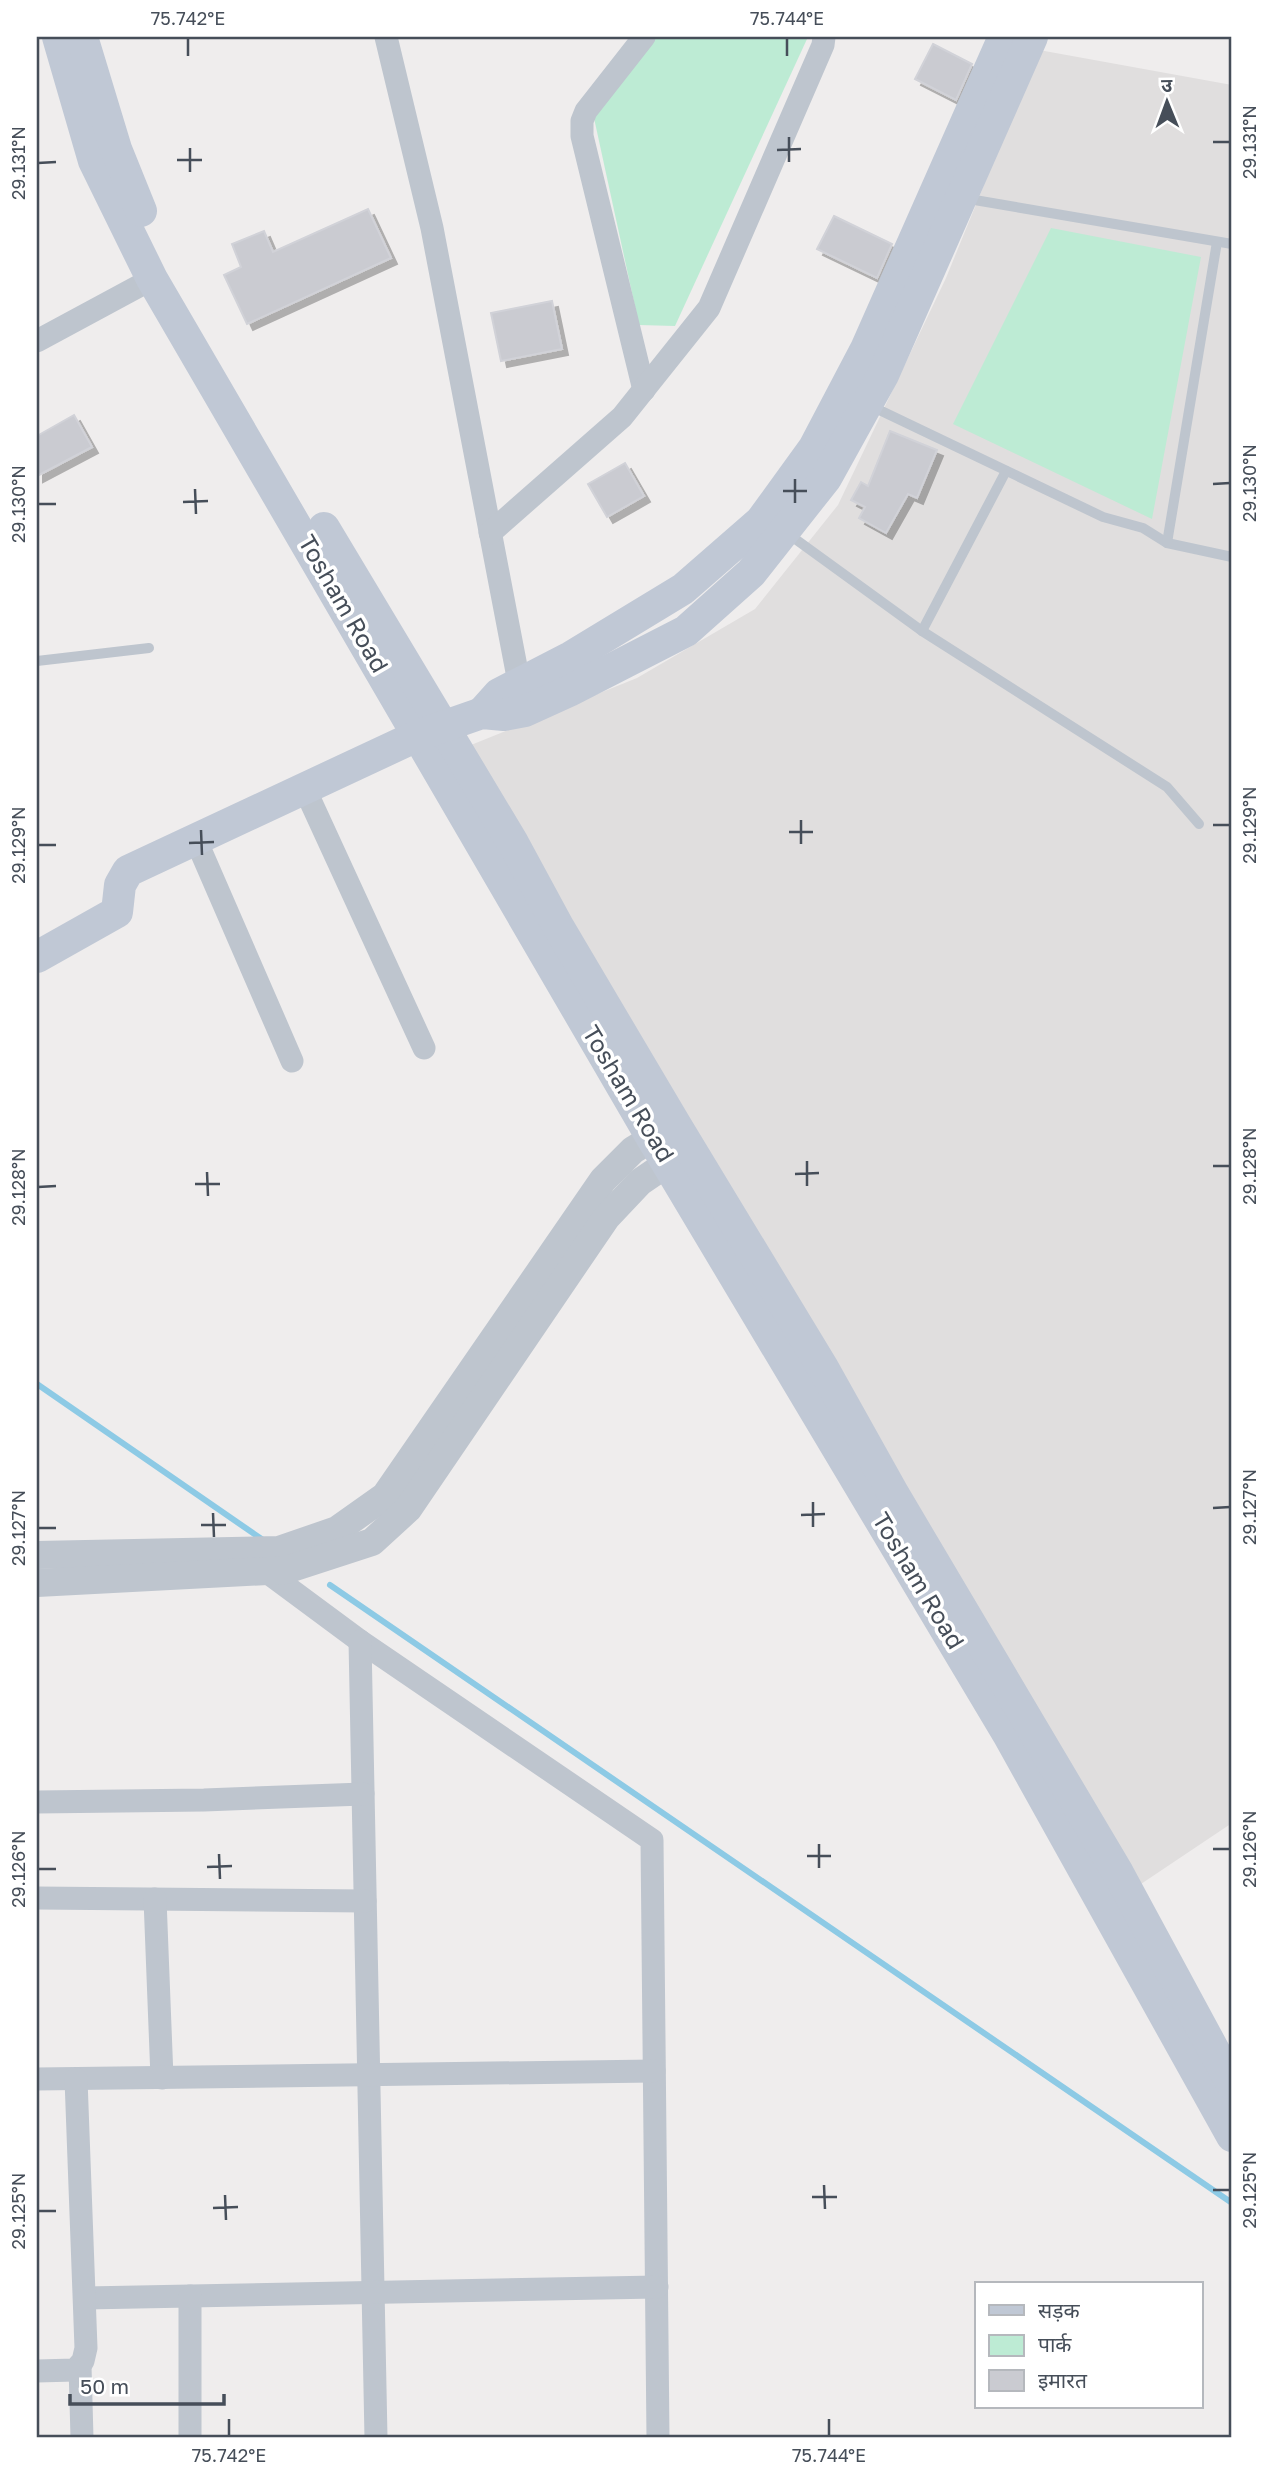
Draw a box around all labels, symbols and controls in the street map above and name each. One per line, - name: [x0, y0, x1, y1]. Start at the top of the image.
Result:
- text: 75.742°E: [151, 7, 225, 29]
- text: 75.744°E: [750, 7, 824, 29]
- north arrow: [1132, 66, 1202, 136]
- text: उ: [1161, 73, 1173, 96]
- text: 29.131°N: [1238, 105, 1260, 179]
- text: 29.131°N: [7, 126, 29, 200]
- text: 29.130°N: [1238, 444, 1260, 522]
- text: 29.130°N: [7, 465, 29, 543]
- street label: Tosham Road: [293, 529, 395, 677]
- text: 29.129°N: [1238, 786, 1260, 864]
- text: 29.129°N: [7, 806, 29, 884]
- street label: Tosham Road: [577, 1020, 681, 1167]
- text: 29.128°N: [1238, 1127, 1260, 1205]
- text: 29.128°N: [7, 1148, 29, 1226]
- text: 29.127°N: [1238, 1469, 1260, 1545]
- text: 29.127°N: [7, 1490, 29, 1566]
- street label: Tosham Road: [867, 1507, 971, 1654]
- text: 29.126°N: [1238, 1810, 1260, 1888]
- text: 29.126°N: [7, 1830, 29, 1908]
- text: 29.125°N: [1238, 2151, 1260, 2229]
- text: 29.125°N: [7, 2172, 29, 2250]
- legend: [975, 2282, 1202, 2408]
- text: सड़क: [1038, 2297, 1080, 2323]
- text: पार्क: [1038, 2331, 1072, 2357]
- scale bar: [70, 2363, 224, 2407]
- text: इमारत: [1038, 2367, 1088, 2393]
- text: 50 m: [80, 2373, 129, 2399]
- text: 75.742°E: [192, 2444, 266, 2466]
- text: 75.744°E: [792, 2444, 866, 2466]

